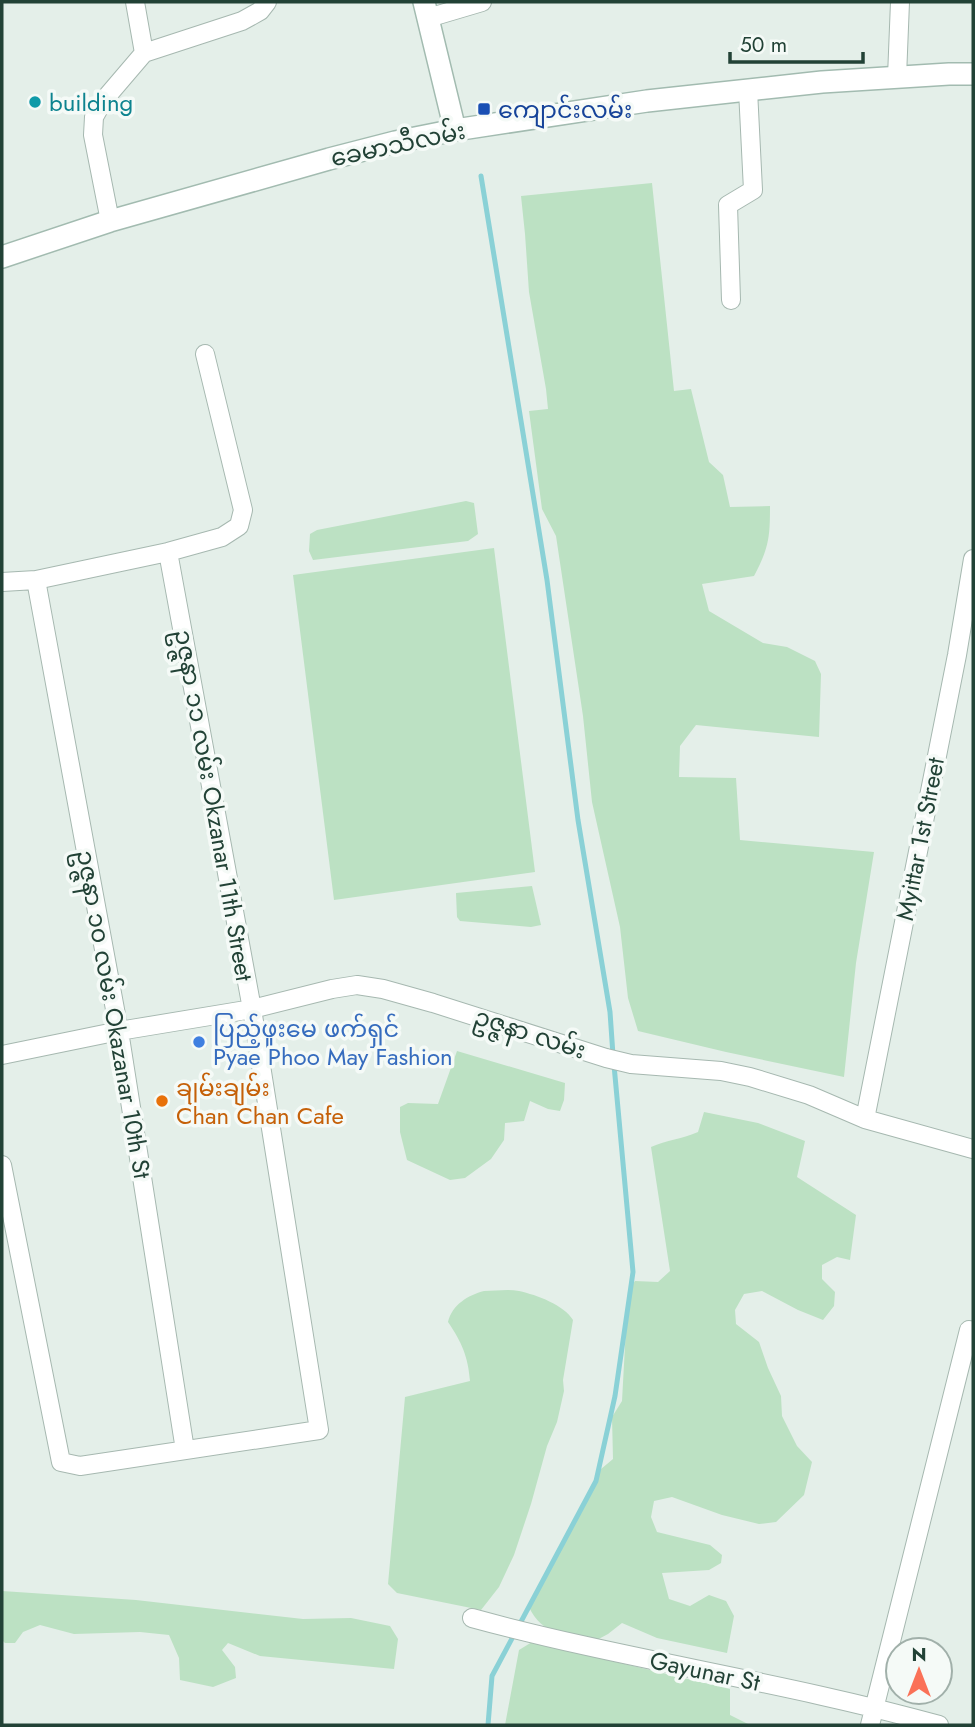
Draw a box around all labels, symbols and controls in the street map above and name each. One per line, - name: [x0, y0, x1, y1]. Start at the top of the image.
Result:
- scale bar: [730, 21, 863, 65]
- text: 50 m: [740, 30, 787, 60]
- place label: building: [49, 85, 133, 120]
- place label: ကျောင်းလမ်း: [498, 92, 632, 129]
- marker: building: [27, 94, 43, 110]
- marker: ကျောင်းလမ်း: [476, 101, 492, 117]
- street label: ခေမာသီလမ်း: [327, 113, 469, 175]
- street label: ဥဇ္ဇနာ ၁၁ လမ်း Okzanar 11th Street: [163, 626, 262, 984]
- street label: Myittar 1st Street: [887, 754, 953, 924]
- street label: ဥဇ္ဇနာ ၁၀ လမ်း Okazanar 10th St: [65, 847, 160, 1182]
- street label: ဥဇ္ဇနာ လမ်း: [469, 998, 590, 1070]
- place label: ပြည့်ဖူးမေ ဖက်ရှင် Pyae Phoo May Fashion: [213, 1011, 453, 1074]
- marker: ပြည့်ဖူးမေ ဖက်ရှင် Pyae Phoo May Fashion: [191, 1034, 207, 1050]
- place label: ချမ်းချမ်း Chan Chan Cafe: [176, 1070, 344, 1133]
- marker: ချမ်းချမ်း Chan Chan Cafe: [154, 1093, 170, 1109]
- north arrow: [884, 1636, 954, 1706]
- text: N: [911, 1641, 927, 1668]
- street label: Gayunar St: [647, 1642, 763, 1700]

